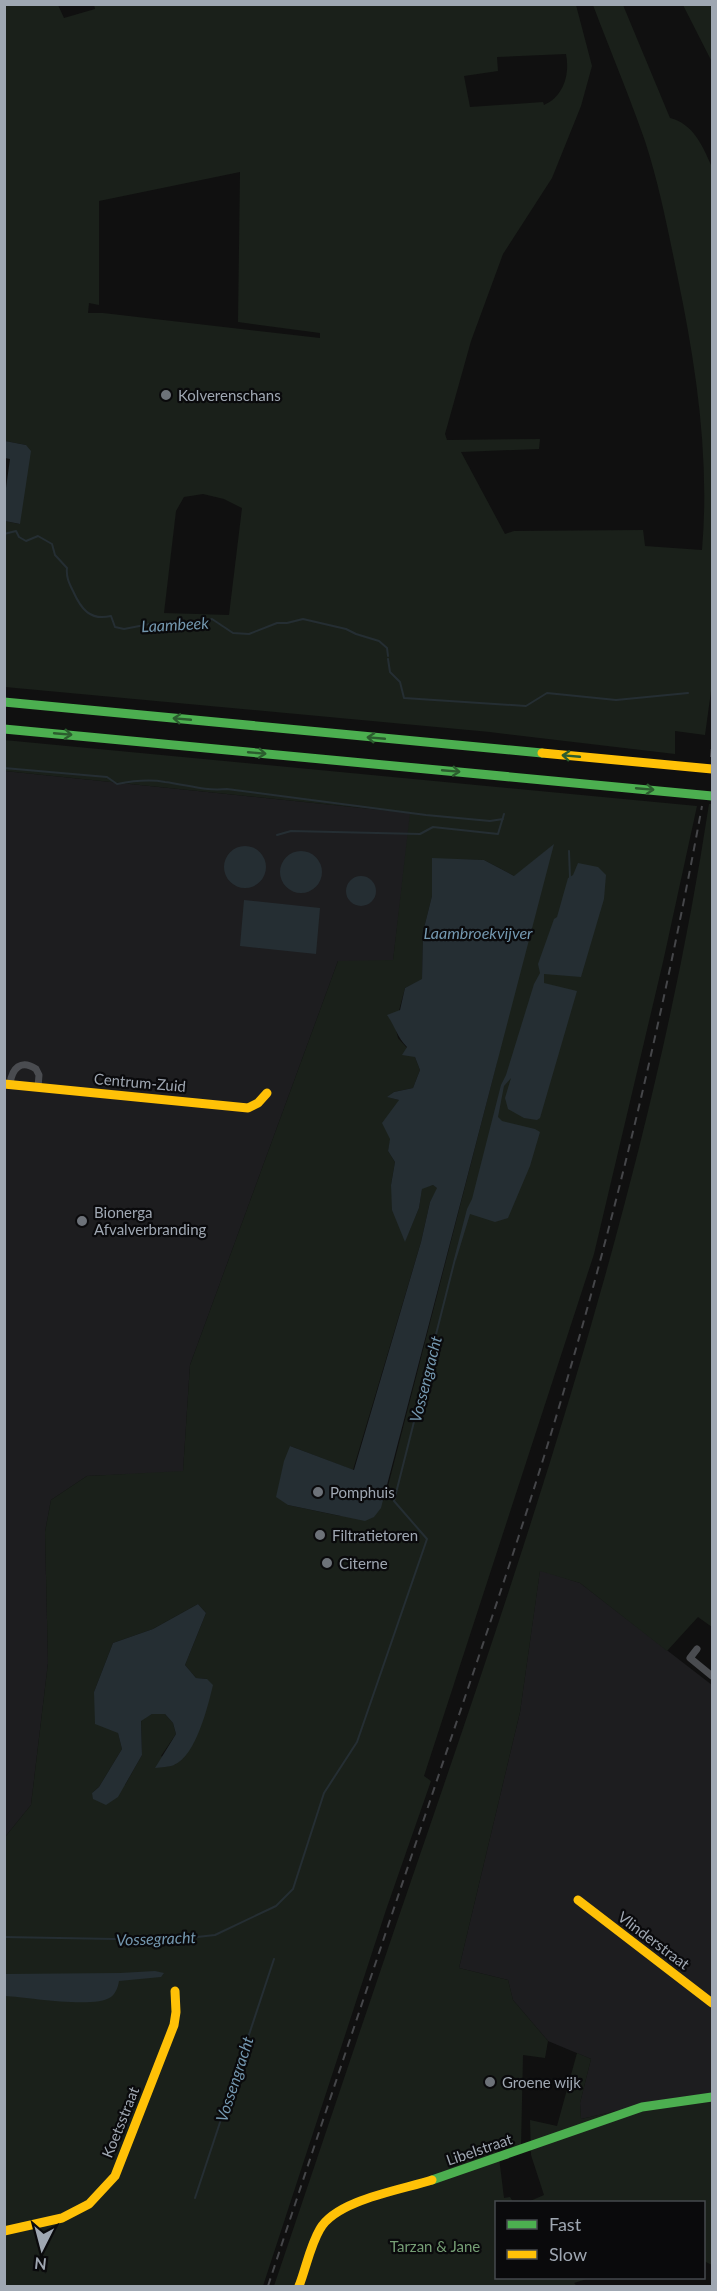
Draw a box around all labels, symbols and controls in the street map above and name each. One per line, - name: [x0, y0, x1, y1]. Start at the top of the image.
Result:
- place label: Kolverenschans: [178, 386, 281, 404]
- marker: Kolverenschans: [159, 388, 173, 402]
- water label: Laambeek: [141, 613, 210, 635]
- one-way arrow: [173, 713, 193, 724]
- one-way arrow: [52, 729, 72, 740]
- one-way arrow: [367, 732, 387, 743]
- one-way arrow: [246, 748, 266, 759]
- one-way arrow: [561, 750, 581, 761]
- one-way arrow: [441, 766, 460, 777]
- one-way arrow: [635, 784, 655, 795]
- water label: Laambroekvijver: [423, 923, 533, 942]
- street label: Centrum-Zuid: [93, 1069, 187, 1095]
- place label: Bionerga Afvalverbranding: [94, 1203, 206, 1238]
- marker: Bionerga Afvalverbranding: [75, 1214, 89, 1228]
- water label: Vossengracht: [405, 1333, 445, 1424]
- place label: Pomphuis: [330, 1483, 395, 1501]
- marker: Pomphuis: [311, 1485, 325, 1499]
- place label: Filtratietoren: [332, 1526, 418, 1544]
- marker: Filtratietoren: [313, 1528, 327, 1542]
- place label: Citerne: [339, 1554, 388, 1572]
- marker: Citerne: [320, 1556, 334, 1570]
- street label: Vlinderstraat: [615, 1907, 694, 1973]
- water label: Vossegracht: [116, 1927, 197, 1949]
- water label: Vossengracht: [211, 2034, 257, 2124]
- place label: Groene wijk: [502, 2073, 581, 2091]
- marker: Groene wijk: [483, 2075, 497, 2089]
- street label: Koetsstraat: [98, 2083, 143, 2160]
- street label: Libelstraat: [444, 2129, 515, 2169]
- legend: [495, 2201, 705, 2279]
- text: Fast: [549, 2213, 582, 2235]
- north arrow: [12, 2219, 72, 2279]
- park label: Tarzan & Jane: [390, 2237, 480, 2255]
- text: Slow: [549, 2243, 587, 2265]
- text: N: [33, 2254, 48, 2275]

